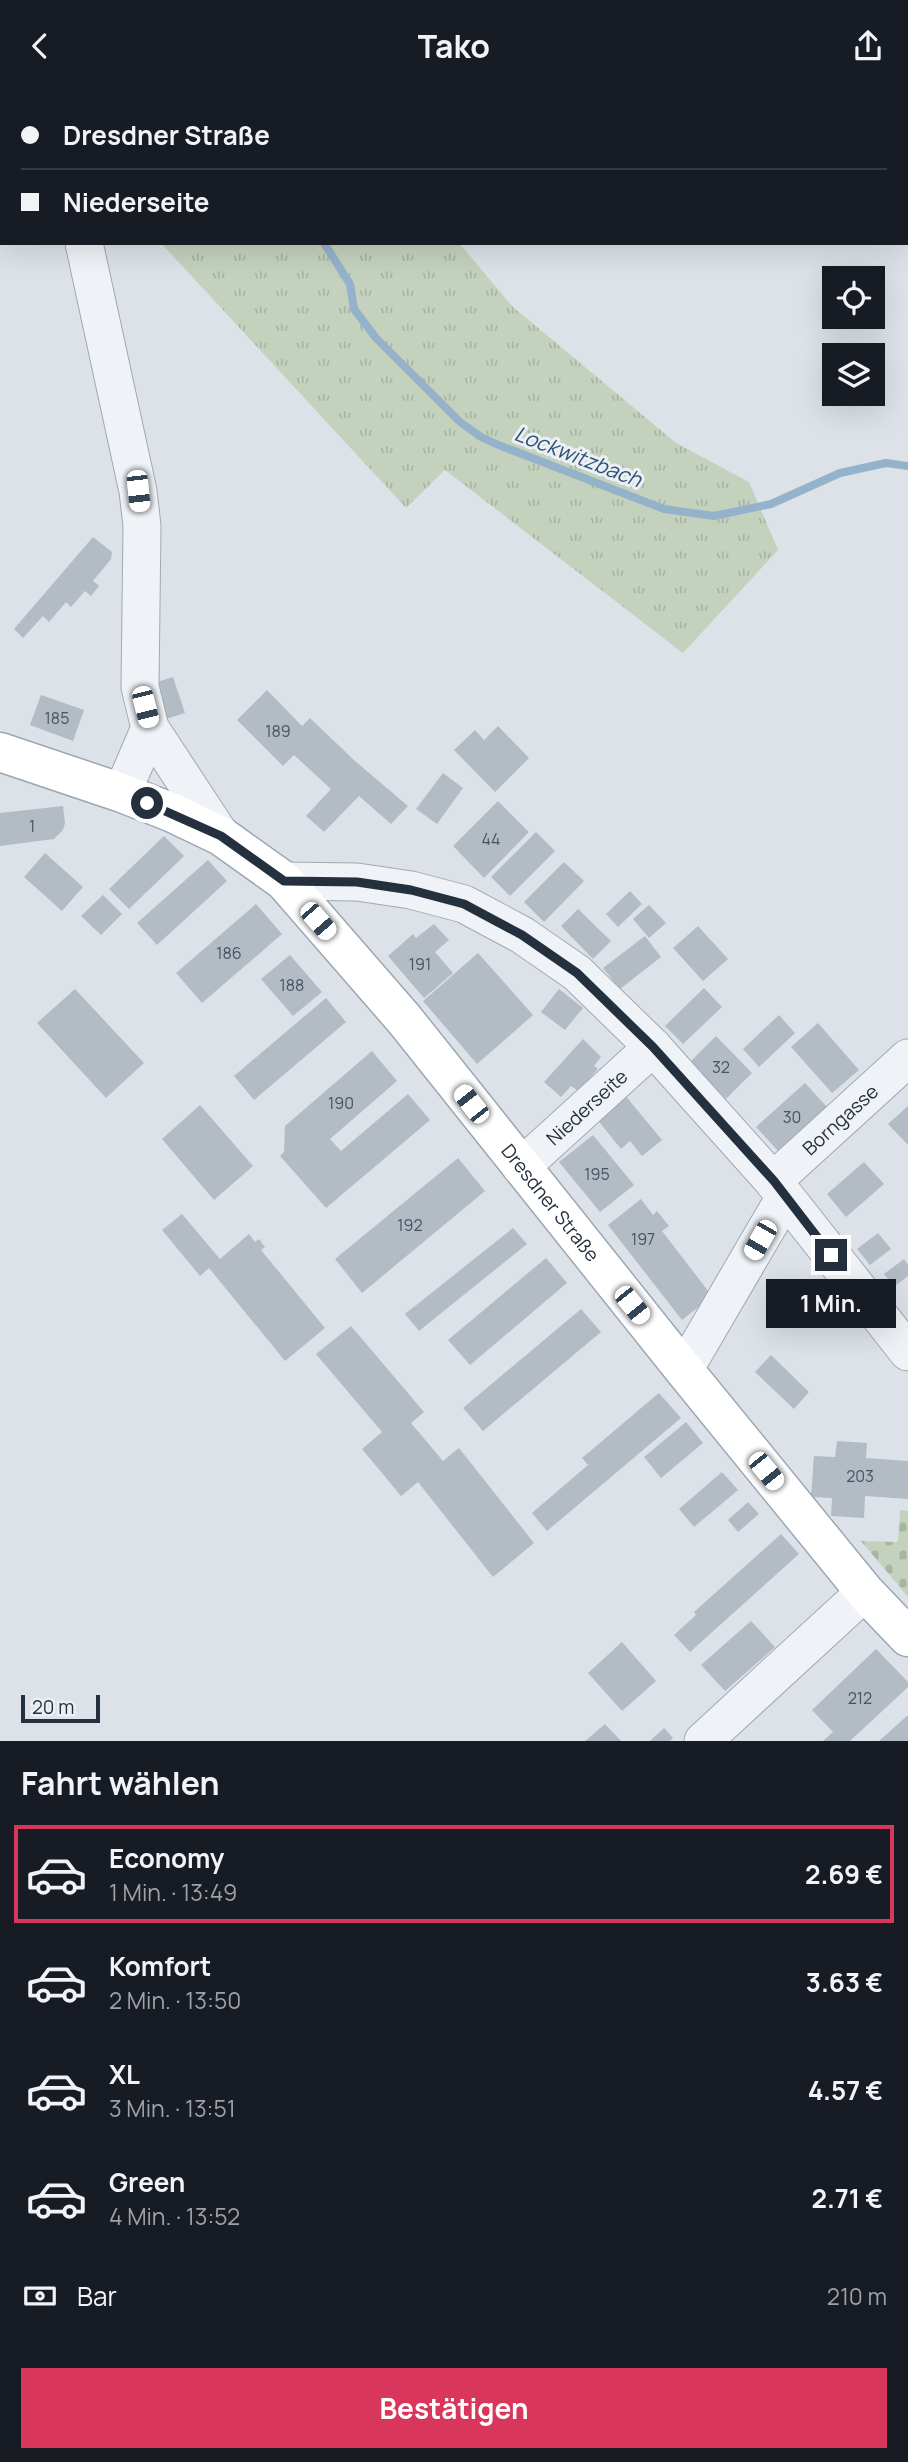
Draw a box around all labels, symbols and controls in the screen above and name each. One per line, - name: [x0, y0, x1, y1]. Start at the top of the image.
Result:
- text: Tako: [418, 24, 490, 68]
- icon: back: [21, 27, 59, 65]
- icon: share: [849, 27, 887, 65]
- text: Dresdner Straße: [63, 117, 270, 153]
- text: Niederseite: [63, 184, 209, 220]
- map controls: [822, 266, 885, 406]
- button: locate: [822, 266, 885, 329]
- button: layers: [822, 343, 885, 406]
- water label: Lockwitzbach: [511, 419, 647, 494]
- car: [126, 469, 151, 513]
- car: [130, 684, 161, 730]
- house number: 185: [45, 707, 69, 729]
- house number: 189: [265, 720, 291, 742]
- route start: [131, 787, 163, 819]
- house number: 1: [29, 815, 35, 837]
- house number: 44: [481, 828, 501, 850]
- car: [297, 898, 340, 944]
- house number: 186: [216, 942, 242, 964]
- house number: 191: [409, 953, 431, 975]
- house number: 188: [280, 974, 304, 996]
- house number: 32: [712, 1056, 730, 1078]
- street label: Niederseite: [541, 1063, 633, 1151]
- street label: Borngasse: [797, 1078, 884, 1161]
- car: [450, 1081, 493, 1127]
- house number: 190: [328, 1092, 354, 1114]
- house number: 30: [783, 1106, 801, 1128]
- street label: Dresdner Straße: [496, 1138, 606, 1267]
- house number: 195: [584, 1163, 610, 1185]
- house number: 192: [397, 1214, 423, 1236]
- car: [741, 1217, 780, 1263]
- house number: 197: [631, 1228, 655, 1250]
- route end: [815, 1239, 847, 1271]
- callout: 1 Min.: [766, 1279, 896, 1329]
- car: [611, 1282, 654, 1328]
- text: 1 Min.: [800, 1287, 862, 1319]
- car: [745, 1448, 788, 1494]
- house number: 203: [846, 1465, 874, 1487]
- house number: 212: [848, 1687, 872, 1709]
- scale bar: [21, 1692, 100, 1724]
- text: 20 m: [32, 1694, 74, 1720]
- text: Fahrt wählen: [21, 1761, 220, 1805]
- text: Economy: [109, 1840, 224, 1876]
- icon: car: [25, 1843, 88, 1906]
- text: 2.69 €: [805, 1856, 883, 1892]
- text: 1 Min. · 13:49: [109, 1876, 237, 1908]
- text: Komfort: [109, 1948, 211, 1984]
- icon: car: [25, 1951, 88, 2014]
- text: 3.63 €: [806, 1964, 883, 2000]
- text: 2 Min. · 13:50: [109, 1984, 241, 2016]
- text: XL: [109, 2056, 140, 2092]
- icon: car: [25, 2059, 88, 2122]
- text: 4.57 €: [808, 2072, 883, 2108]
- text: 3 Min. · 13:51: [109, 2092, 236, 2124]
- text: Green: [109, 2164, 185, 2200]
- icon: car: [25, 2167, 88, 2230]
- text: 2.71 €: [811, 2180, 883, 2216]
- text: 4 Min. · 13:52: [109, 2200, 240, 2232]
- icon: cash: [21, 2277, 59, 2315]
- text: Bar: [77, 2278, 117, 2314]
- text: 210 m: [827, 2280, 887, 2312]
- button: Bestätigen: [21, 2368, 887, 2448]

